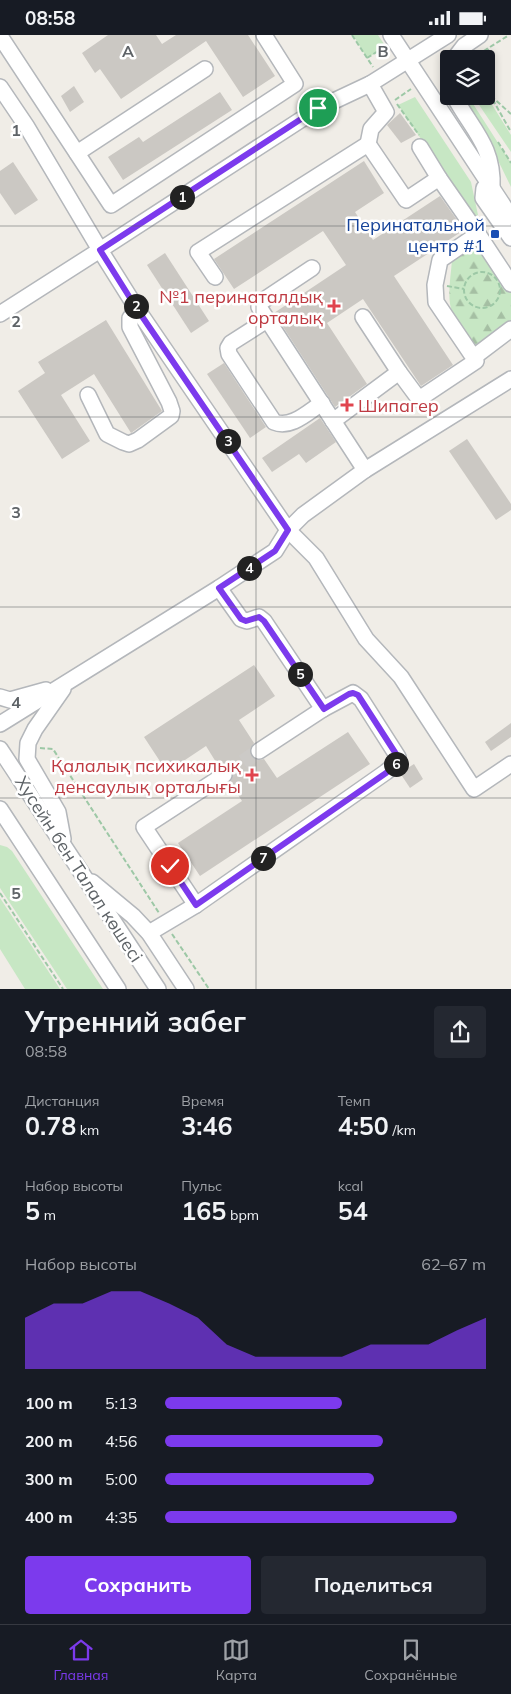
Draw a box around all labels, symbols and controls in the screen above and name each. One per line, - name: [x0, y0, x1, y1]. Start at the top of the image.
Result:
- text: 08:58: [25, 6, 75, 30]
- text: A: [122, 41, 134, 61]
- text: B: [377, 41, 389, 61]
- map controls: [440, 50, 495, 105]
- button: layers: [440, 50, 495, 105]
- pin: [297, 87, 339, 129]
- icon: arrive: [304, 94, 332, 122]
- text: 1: [11, 120, 21, 140]
- pin: 1: [170, 185, 194, 209]
- text: 1: [178, 188, 187, 206]
- place label: Перинатальной центр #1: [346, 213, 485, 257]
- marker: Перинатальной центр #1: [489, 228, 501, 240]
- place label: №1 перинаталдық орталық: [159, 285, 324, 329]
- pin: 2: [124, 293, 148, 319]
- text: 2: [132, 297, 141, 315]
- marker: №1 перинаталдық орталық: [327, 299, 341, 313]
- text: 2: [11, 311, 21, 331]
- place label: Шипагер: [358, 394, 439, 417]
- marker: Шипагер: [340, 398, 354, 412]
- pin: 3: [216, 429, 240, 453]
- text: 3: [224, 432, 233, 450]
- text: 3: [11, 502, 21, 522]
- pin: 4: [236, 555, 262, 581]
- text: 4: [245, 559, 254, 577]
- pin: 5: [288, 661, 312, 687]
- text: 5: [296, 665, 305, 683]
- text: 4: [11, 692, 21, 712]
- pin: 6: [384, 751, 408, 777]
- place label: Қалалық психикалық денсаулық орталығы: [51, 754, 242, 798]
- text: 6: [392, 755, 401, 773]
- marker: Қалалық психикалық денсаулық орталығы: [245, 768, 259, 782]
- street label: Хусейн бен Талал көшесі: [10, 771, 148, 967]
- pin: [149, 845, 191, 887]
- pin: 7: [250, 845, 276, 871]
- text: 7: [259, 849, 268, 867]
- icon: check: [156, 852, 184, 880]
- text: 5: [11, 883, 21, 903]
- text: Утренний забег: [25, 1004, 246, 1039]
- button: share: [434, 1006, 486, 1058]
- text: 08:58: [25, 1041, 67, 1061]
- text: Дистанция: [25, 1092, 99, 1110]
- text: Время: [181, 1092, 224, 1110]
- text: Темп: [338, 1092, 371, 1110]
- text: 0.78: [25, 1110, 76, 1141]
- text: 3:46: [181, 1110, 233, 1141]
- text: 4:50: [338, 1110, 389, 1141]
- text: km: [76, 1121, 99, 1139]
- text: /km: [389, 1121, 416, 1139]
- text: Набор высоты: [25, 1177, 123, 1195]
- text: Пульс: [181, 1177, 222, 1195]
- text: kcal: [338, 1177, 363, 1195]
- text: 5: [25, 1195, 40, 1226]
- text: 165: [181, 1195, 226, 1226]
- text: 54: [338, 1195, 368, 1226]
- text: m: [40, 1206, 56, 1224]
- text: bpm: [226, 1206, 259, 1224]
- text: Набор высоты: [25, 1254, 137, 1274]
- text: 62–67 m: [421, 1254, 486, 1274]
- text: 100 m: [25, 1393, 73, 1413]
- text: 5:13: [105, 1393, 137, 1413]
- text: 200 m: [25, 1431, 73, 1451]
- text: 4:56: [105, 1431, 137, 1451]
- text: 300 m: [25, 1469, 73, 1489]
- text: 5:00: [105, 1469, 137, 1489]
- text: 400 m: [25, 1507, 73, 1527]
- text: 4:35: [105, 1507, 137, 1527]
- button: Сохранить: [25, 1556, 251, 1614]
- button: Поделиться: [261, 1556, 486, 1614]
- tab: Главная: [54, 1636, 109, 1684]
- tab: Карта: [216, 1636, 257, 1684]
- tab: Сохранённые: [364, 1636, 457, 1684]

